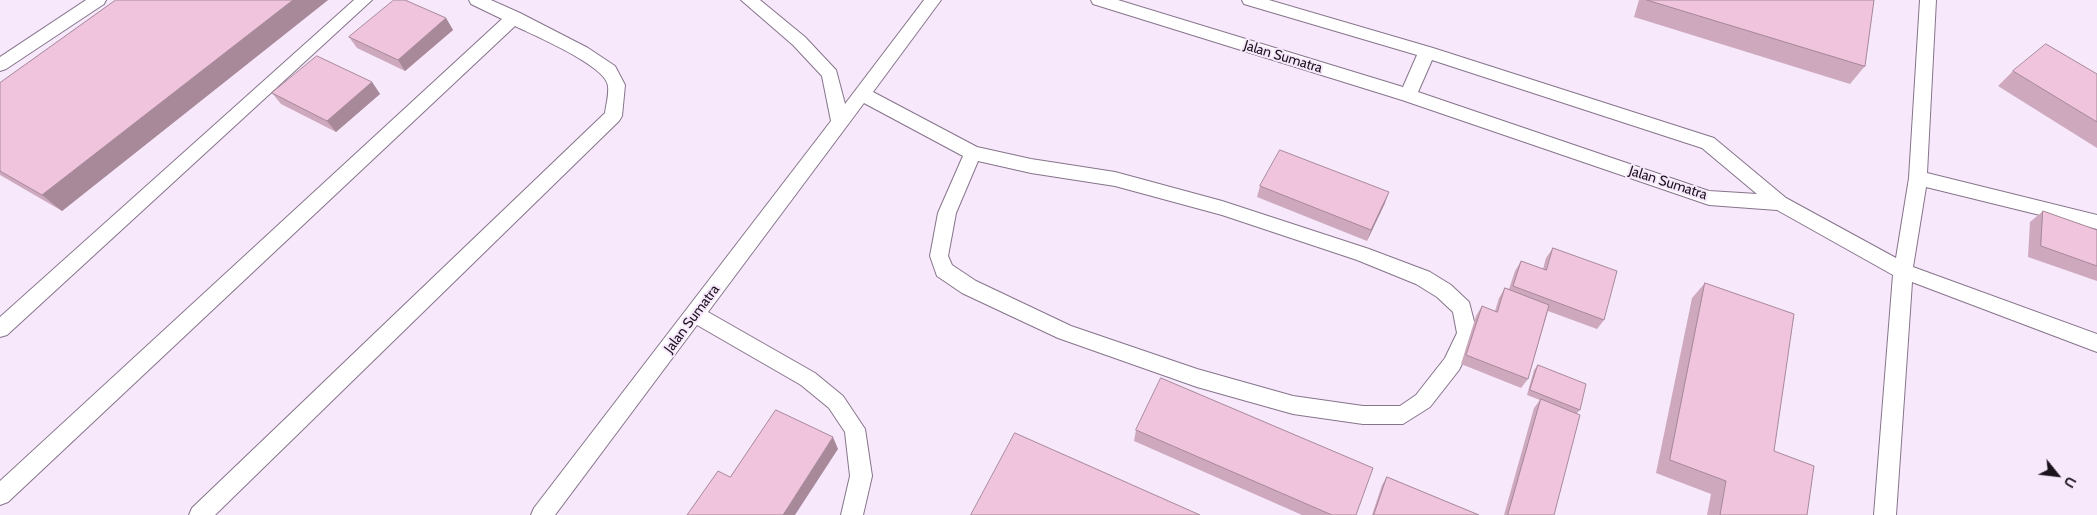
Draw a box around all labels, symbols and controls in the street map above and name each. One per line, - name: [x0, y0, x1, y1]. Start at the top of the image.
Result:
- street label: Jalan Sumatra: [1242, 37, 1324, 77]
- street label: Jalan Sumatra: [1627, 162, 1709, 204]
- street label: Jalan Sumatra: [661, 282, 723, 356]
- north arrow: [2032, 450, 2082, 500]
- text: U: [2060, 474, 2080, 491]

